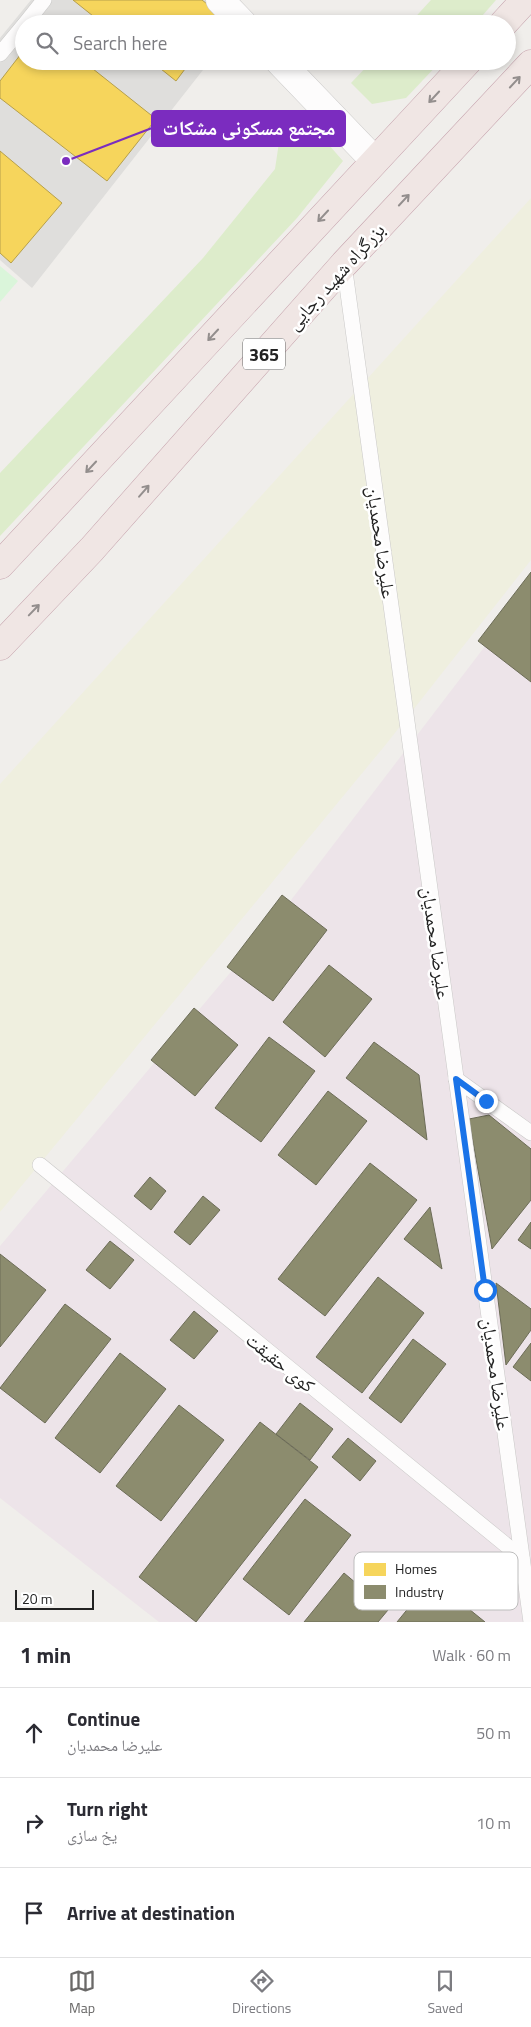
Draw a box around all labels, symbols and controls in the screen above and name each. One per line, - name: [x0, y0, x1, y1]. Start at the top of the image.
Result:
- search box: [15, 15, 516, 70]
- text: Search here: [73, 28, 167, 57]
- icon: search: [33, 29, 61, 57]
- one-way arrow: [509, 75, 521, 88]
- one-way arrow: [428, 90, 440, 103]
- callout: مجتمع مسکونی مشکات: [152, 111, 345, 146]
- text: مجتمع مسکونی مشکات: [163, 112, 335, 143]
- one-way arrow: [398, 194, 410, 207]
- one-way arrow: [317, 209, 329, 222]
- street label: بزرگراه شهید رجایی: [279, 216, 391, 336]
- one-way arrow: [207, 329, 219, 341]
- road number: 365: [243, 338, 285, 369]
- one-way arrow: [85, 461, 97, 474]
- one-way arrow: [138, 484, 149, 497]
- street label: علیرضا محمدیان: [360, 484, 404, 601]
- one-way arrow: [28, 604, 40, 617]
- street label: علیرضا محمدیان: [415, 885, 459, 1002]
- route end: [475, 1090, 498, 1113]
- route start: [474, 1279, 497, 1302]
- street label: علیرضا محمدیان: [475, 1316, 519, 1433]
- street label: کوی حقیقت: [240, 1325, 322, 1399]
- legend: [354, 1552, 518, 1610]
- text: Homes: [395, 1558, 437, 1579]
- text: Industry: [395, 1581, 444, 1602]
- scale bar: [15, 1587, 94, 1610]
- text: 20 m: [22, 1588, 52, 1609]
- text: 1 min: [20, 1639, 71, 1671]
- text: Walk · 60 m: [432, 1643, 511, 1667]
- text: Continue: [67, 1704, 140, 1733]
- icon: ahead: [20, 1719, 48, 1747]
- text: 50 m: [476, 1721, 511, 1745]
- text: علیرضا محمدیان: [67, 1733, 162, 1757]
- text: Turn right: [67, 1794, 148, 1823]
- icon: right: [20, 1809, 48, 1837]
- text: 10 m: [476, 1811, 511, 1835]
- text: یخ سازی: [67, 1823, 117, 1847]
- text: Arrive at destination: [67, 1898, 235, 1927]
- icon: arrive: [20, 1899, 48, 1927]
- tab: Map: [68, 1967, 96, 2018]
- tab: Directions: [232, 1967, 291, 2018]
- tab: Saved: [427, 1967, 463, 2018]

